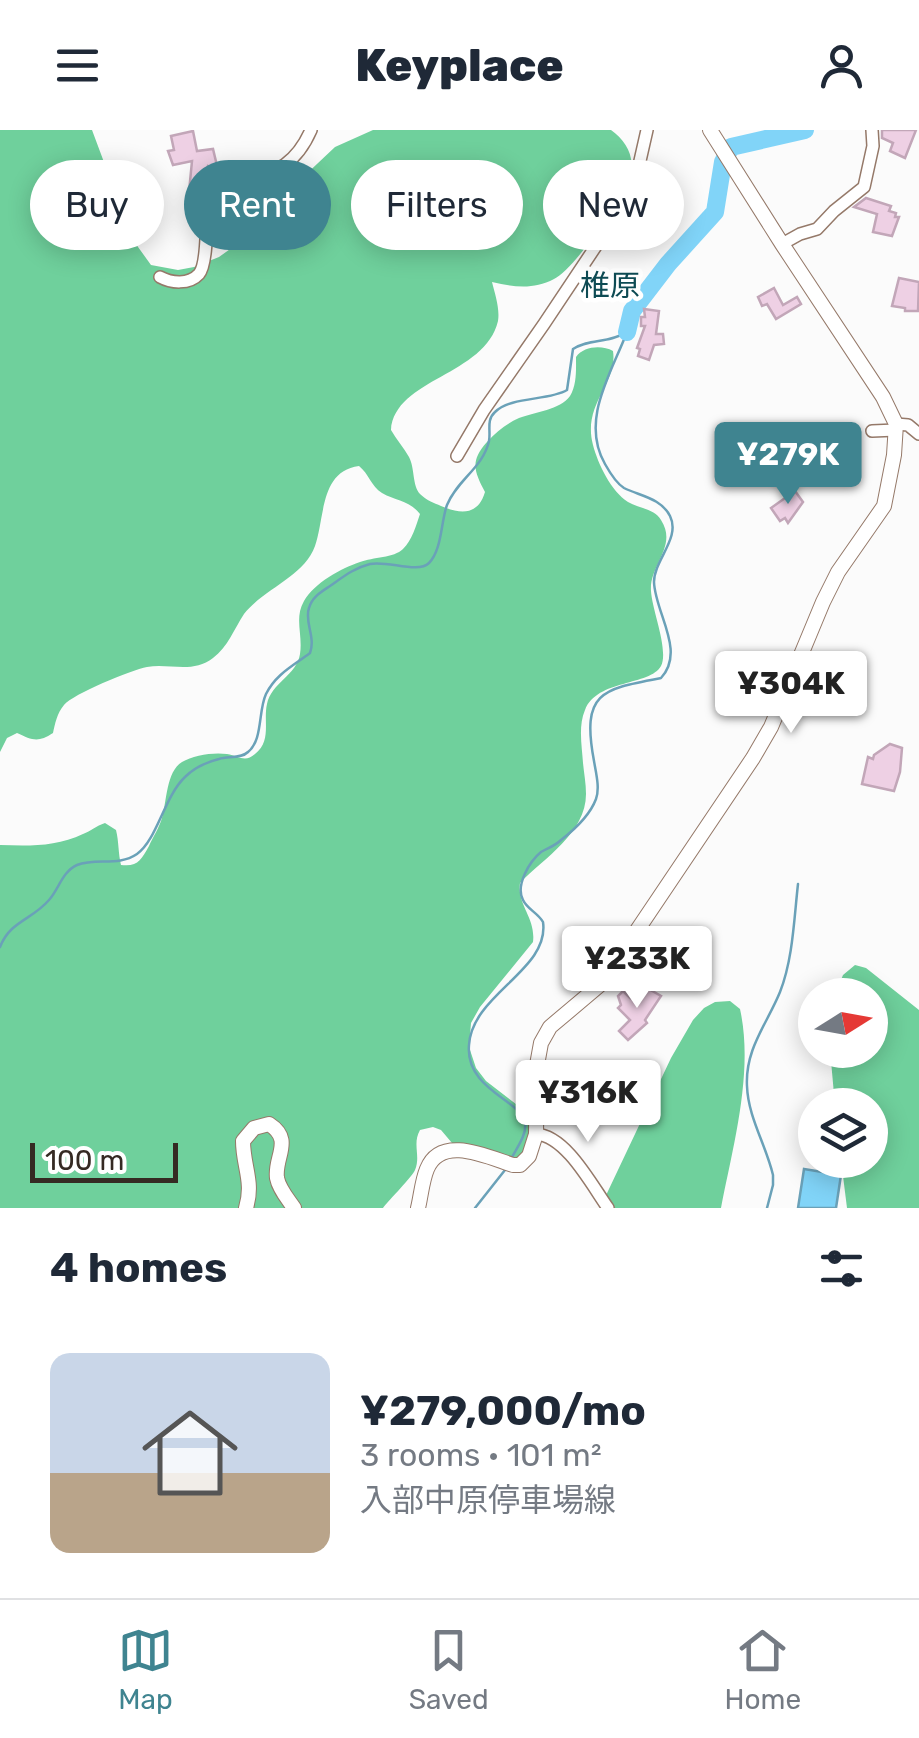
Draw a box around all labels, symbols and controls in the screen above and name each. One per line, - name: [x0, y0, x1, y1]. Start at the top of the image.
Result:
- icon: menu: [50, 38, 105, 93]
- icon: person: [814, 38, 869, 93]
- text: Keyplace: [355, 39, 564, 92]
- chip: Buy: [30, 160, 164, 250]
- chip: Rent: [184, 160, 331, 250]
- chip: Filters: [351, 160, 523, 250]
- chip: New: [543, 160, 684, 250]
- district label: 椎原: [580, 268, 640, 304]
- pin: ¥279K: [718, 422, 858, 507]
- text: ¥279K: [737, 435, 839, 473]
- pin: ¥304K: [721, 651, 861, 736]
- text: ¥304K: [737, 664, 845, 702]
- pin: ¥233K: [567, 926, 707, 1011]
- text: ¥233K: [584, 939, 690, 977]
- north arrow: [798, 978, 888, 1068]
- map controls: [798, 978, 888, 1178]
- pin: ¥316K: [518, 1060, 658, 1145]
- text: ¥316K: [538, 1073, 638, 1111]
- button: layers: [798, 1088, 888, 1178]
- scale bar: [30, 1138, 178, 1182]
- text: 100 m: [45, 1144, 124, 1177]
- icon: filters: [814, 1241, 869, 1296]
- text: 4 homes: [50, 1243, 227, 1293]
- text: ¥279,000/mo: [360, 1386, 646, 1436]
- icon: home: [130, 1393, 250, 1513]
- text: 3 rooms · 101 m²: [360, 1436, 602, 1474]
- text: 入部中原停車場線: [360, 1481, 616, 1519]
- tab: Map: [118, 1623, 173, 1716]
- tab: Saved: [409, 1623, 489, 1716]
- tab: Home: [724, 1623, 801, 1716]

